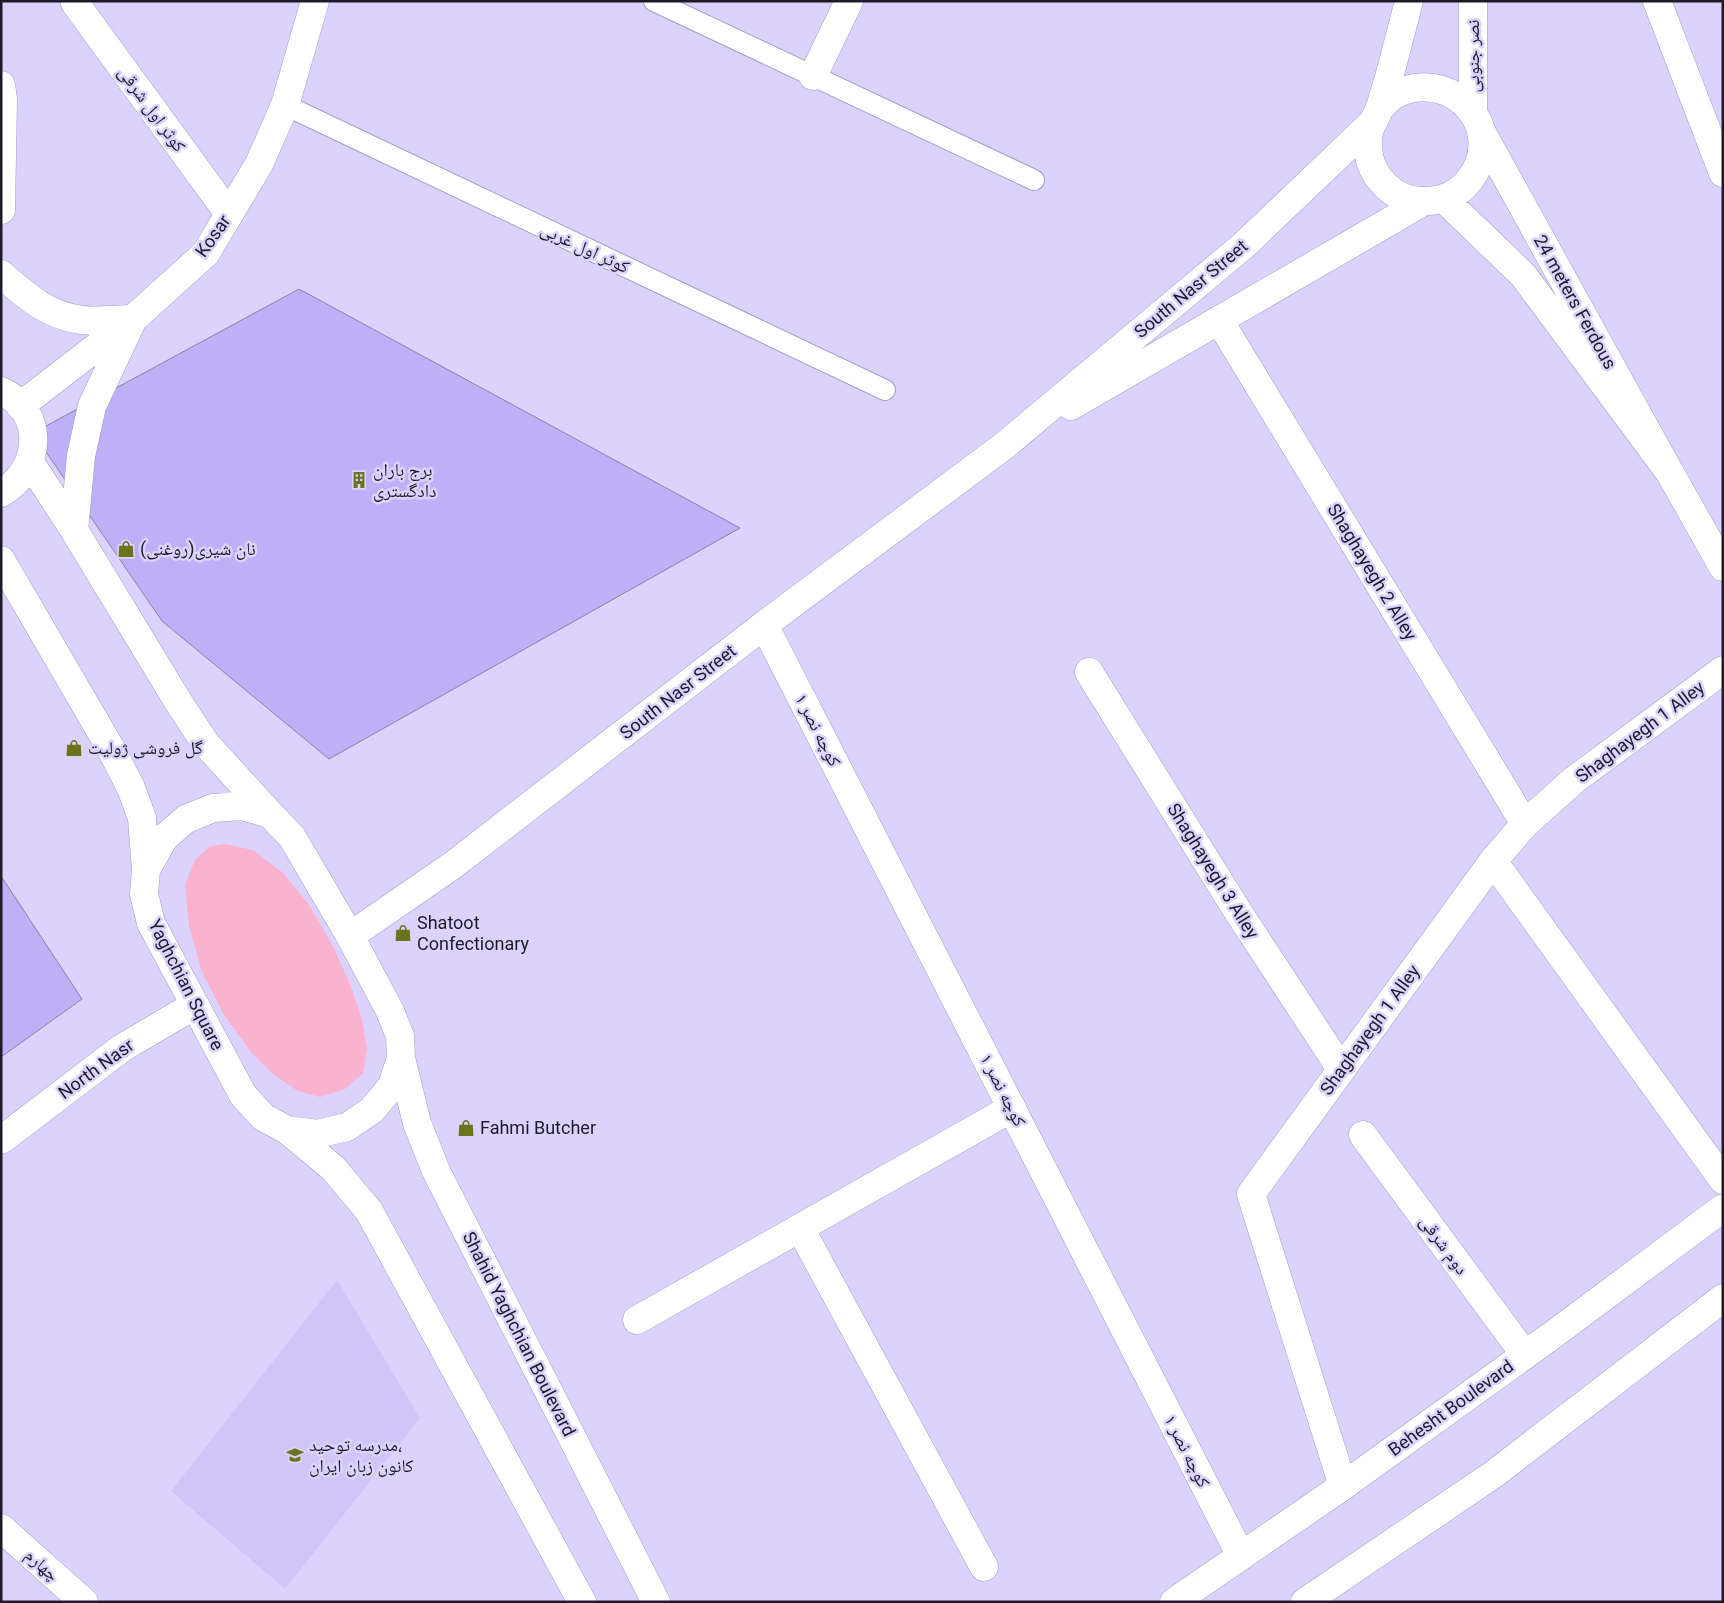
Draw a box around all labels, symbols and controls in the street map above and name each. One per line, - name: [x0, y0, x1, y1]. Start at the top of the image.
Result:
- street label: نصر جنوبی: [1462, 19, 1484, 93]
- street label: کوثر اول شرقی: [113, 62, 191, 157]
- street label: Kosar: [191, 211, 235, 261]
- street label: کوثر اول غربی: [537, 218, 633, 278]
- street label: 24 meters Ferdous: [1530, 231, 1621, 373]
- street label: South Nasr Street: [1130, 235, 1252, 342]
- place label: برج باران دادگستری: [373, 459, 436, 502]
- building icon: برج باران دادگستری: [349, 470, 369, 490]
- street label: Shaghayegh 2 Alley: [1323, 500, 1422, 644]
- place label: نان شیری(روغنی): [140, 538, 256, 560]
- shop icon: نان شیری(روغنی): [116, 539, 136, 559]
- street label: South Nasr Street: [616, 640, 740, 743]
- street label: Shaghayegh 1 Alley: [1571, 676, 1709, 787]
- street label: کوچه نصر ۱: [791, 690, 846, 770]
- place label: گل فروشی ژولیت: [88, 737, 203, 759]
- shop icon: گل فروشی ژولیت: [64, 738, 84, 758]
- street label: Shaghayegh 3 Alley: [1163, 799, 1264, 943]
- place label: Shatoot Confectionary: [417, 912, 529, 954]
- street label: Yaghchian Square: [144, 916, 228, 1054]
- shop icon: Shatoot Confectionary: [393, 923, 413, 943]
- street label: Shaghayegh 1 Alley: [1315, 960, 1424, 1099]
- street label: North Nasr: [54, 1034, 137, 1103]
- street label: کوچه نصر ۱: [976, 1050, 1031, 1130]
- place label: Fahmi Butcher: [480, 1117, 596, 1138]
- shop icon: Fahmi Butcher: [456, 1118, 476, 1138]
- street label: دوم شرقی: [1414, 1211, 1473, 1280]
- street label: Shahid Yaghchian Boulevard: [459, 1228, 580, 1440]
- street label: Behesht Boulevard: [1384, 1355, 1517, 1460]
- street label: کوچه نصر ۱: [1160, 1411, 1215, 1491]
- place label: مدرسه توحید، کانون زبان ایران: [309, 1434, 414, 1477]
- school or university icon: مدرسه توحید، کانون زبان ایران: [285, 1445, 305, 1465]
- street label: چهارم: [20, 1544, 64, 1587]

